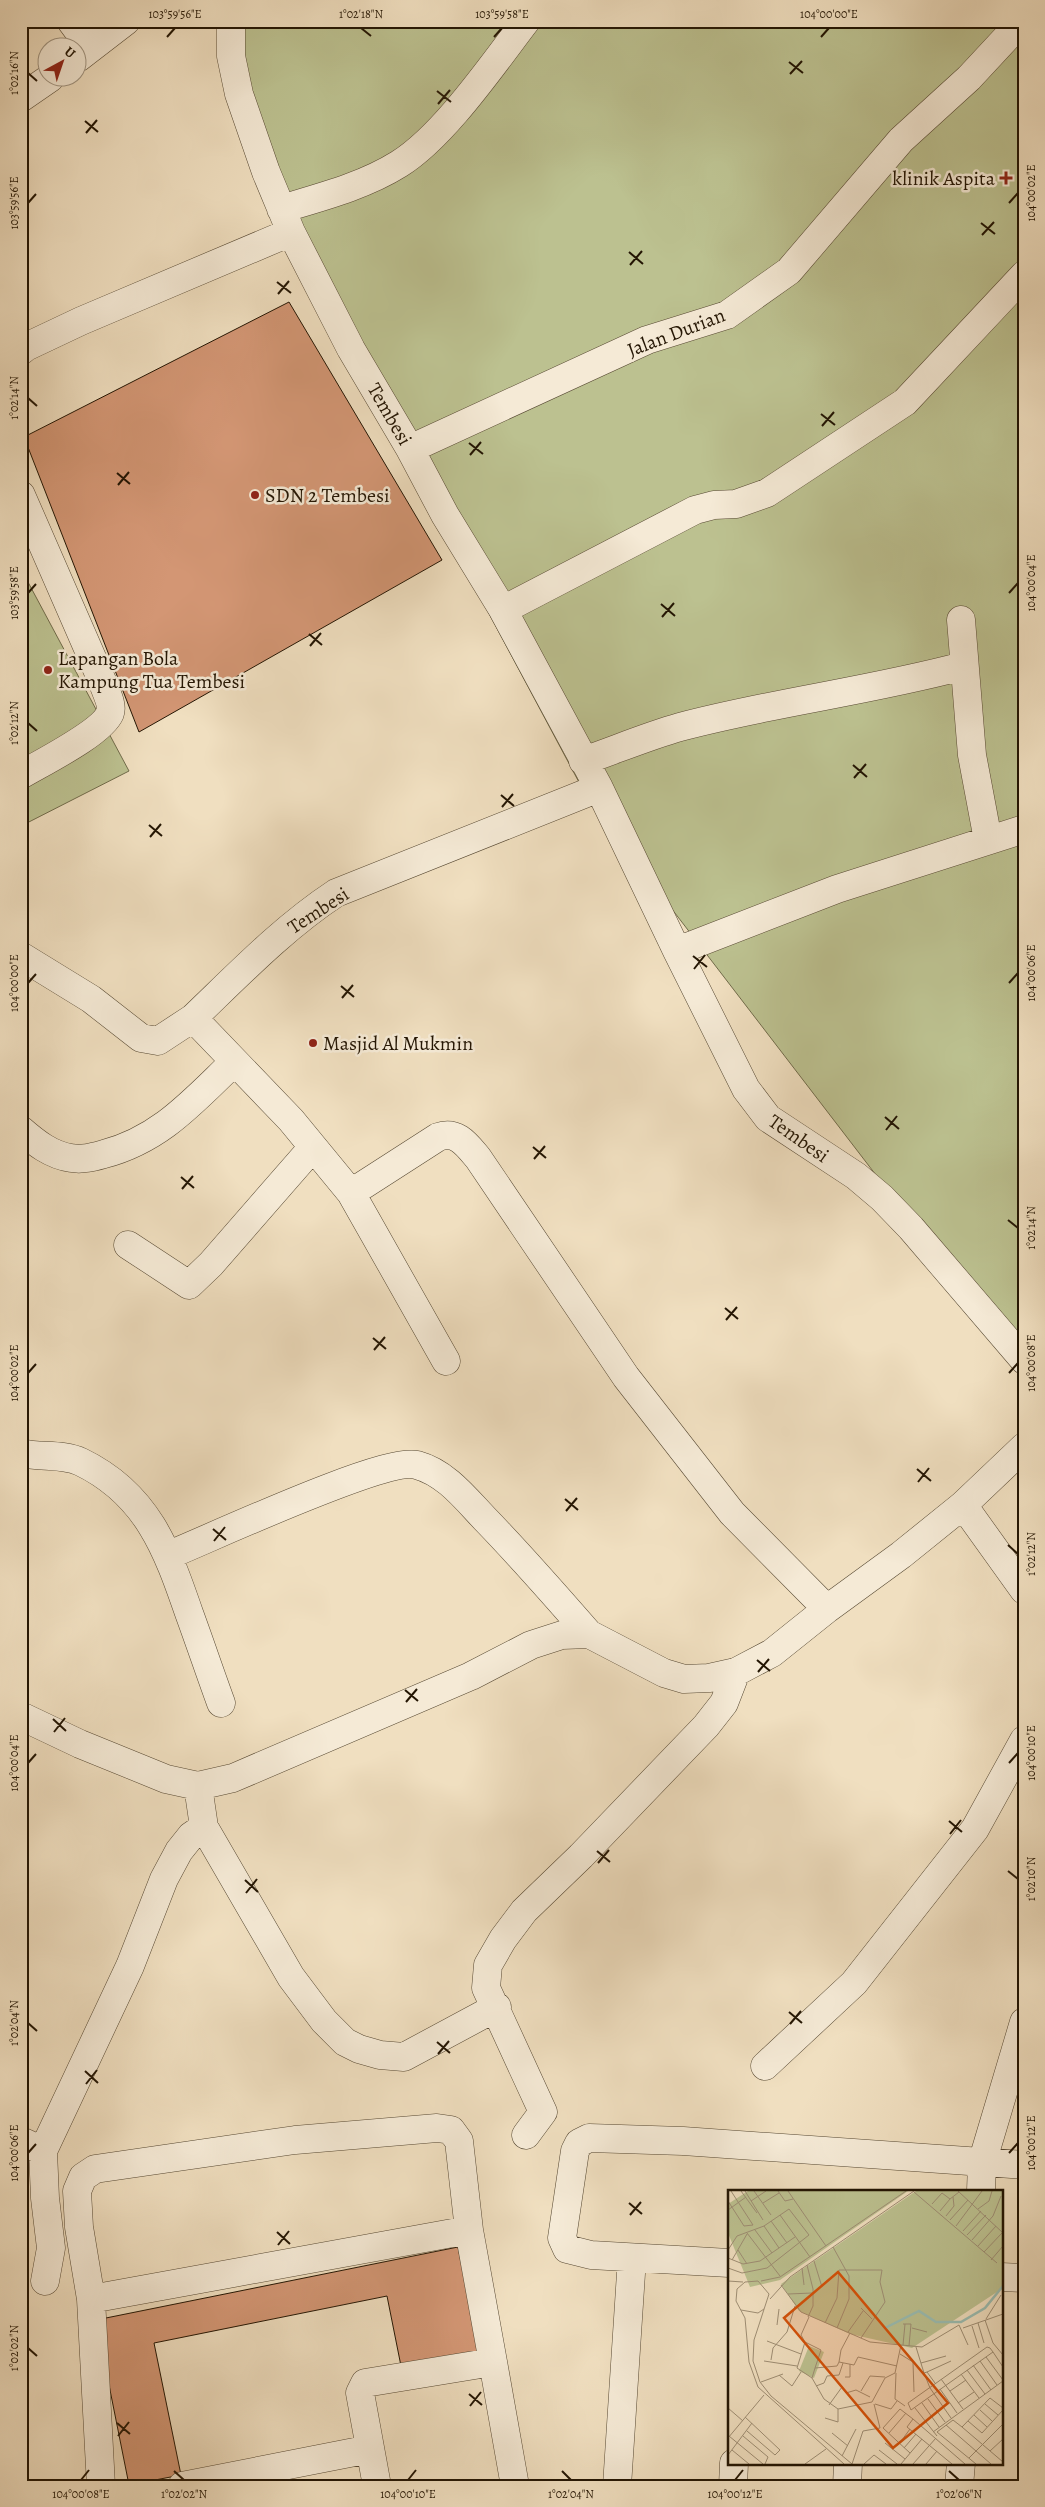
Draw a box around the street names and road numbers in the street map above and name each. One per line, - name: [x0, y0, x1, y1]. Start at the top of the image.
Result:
- street label: Jalan Durian: [623, 301, 729, 363]
- street label: Tembesi: [361, 378, 418, 450]
- street label: Tembesi: [282, 881, 354, 940]
- street label: Tembesi: [763, 1108, 834, 1169]

